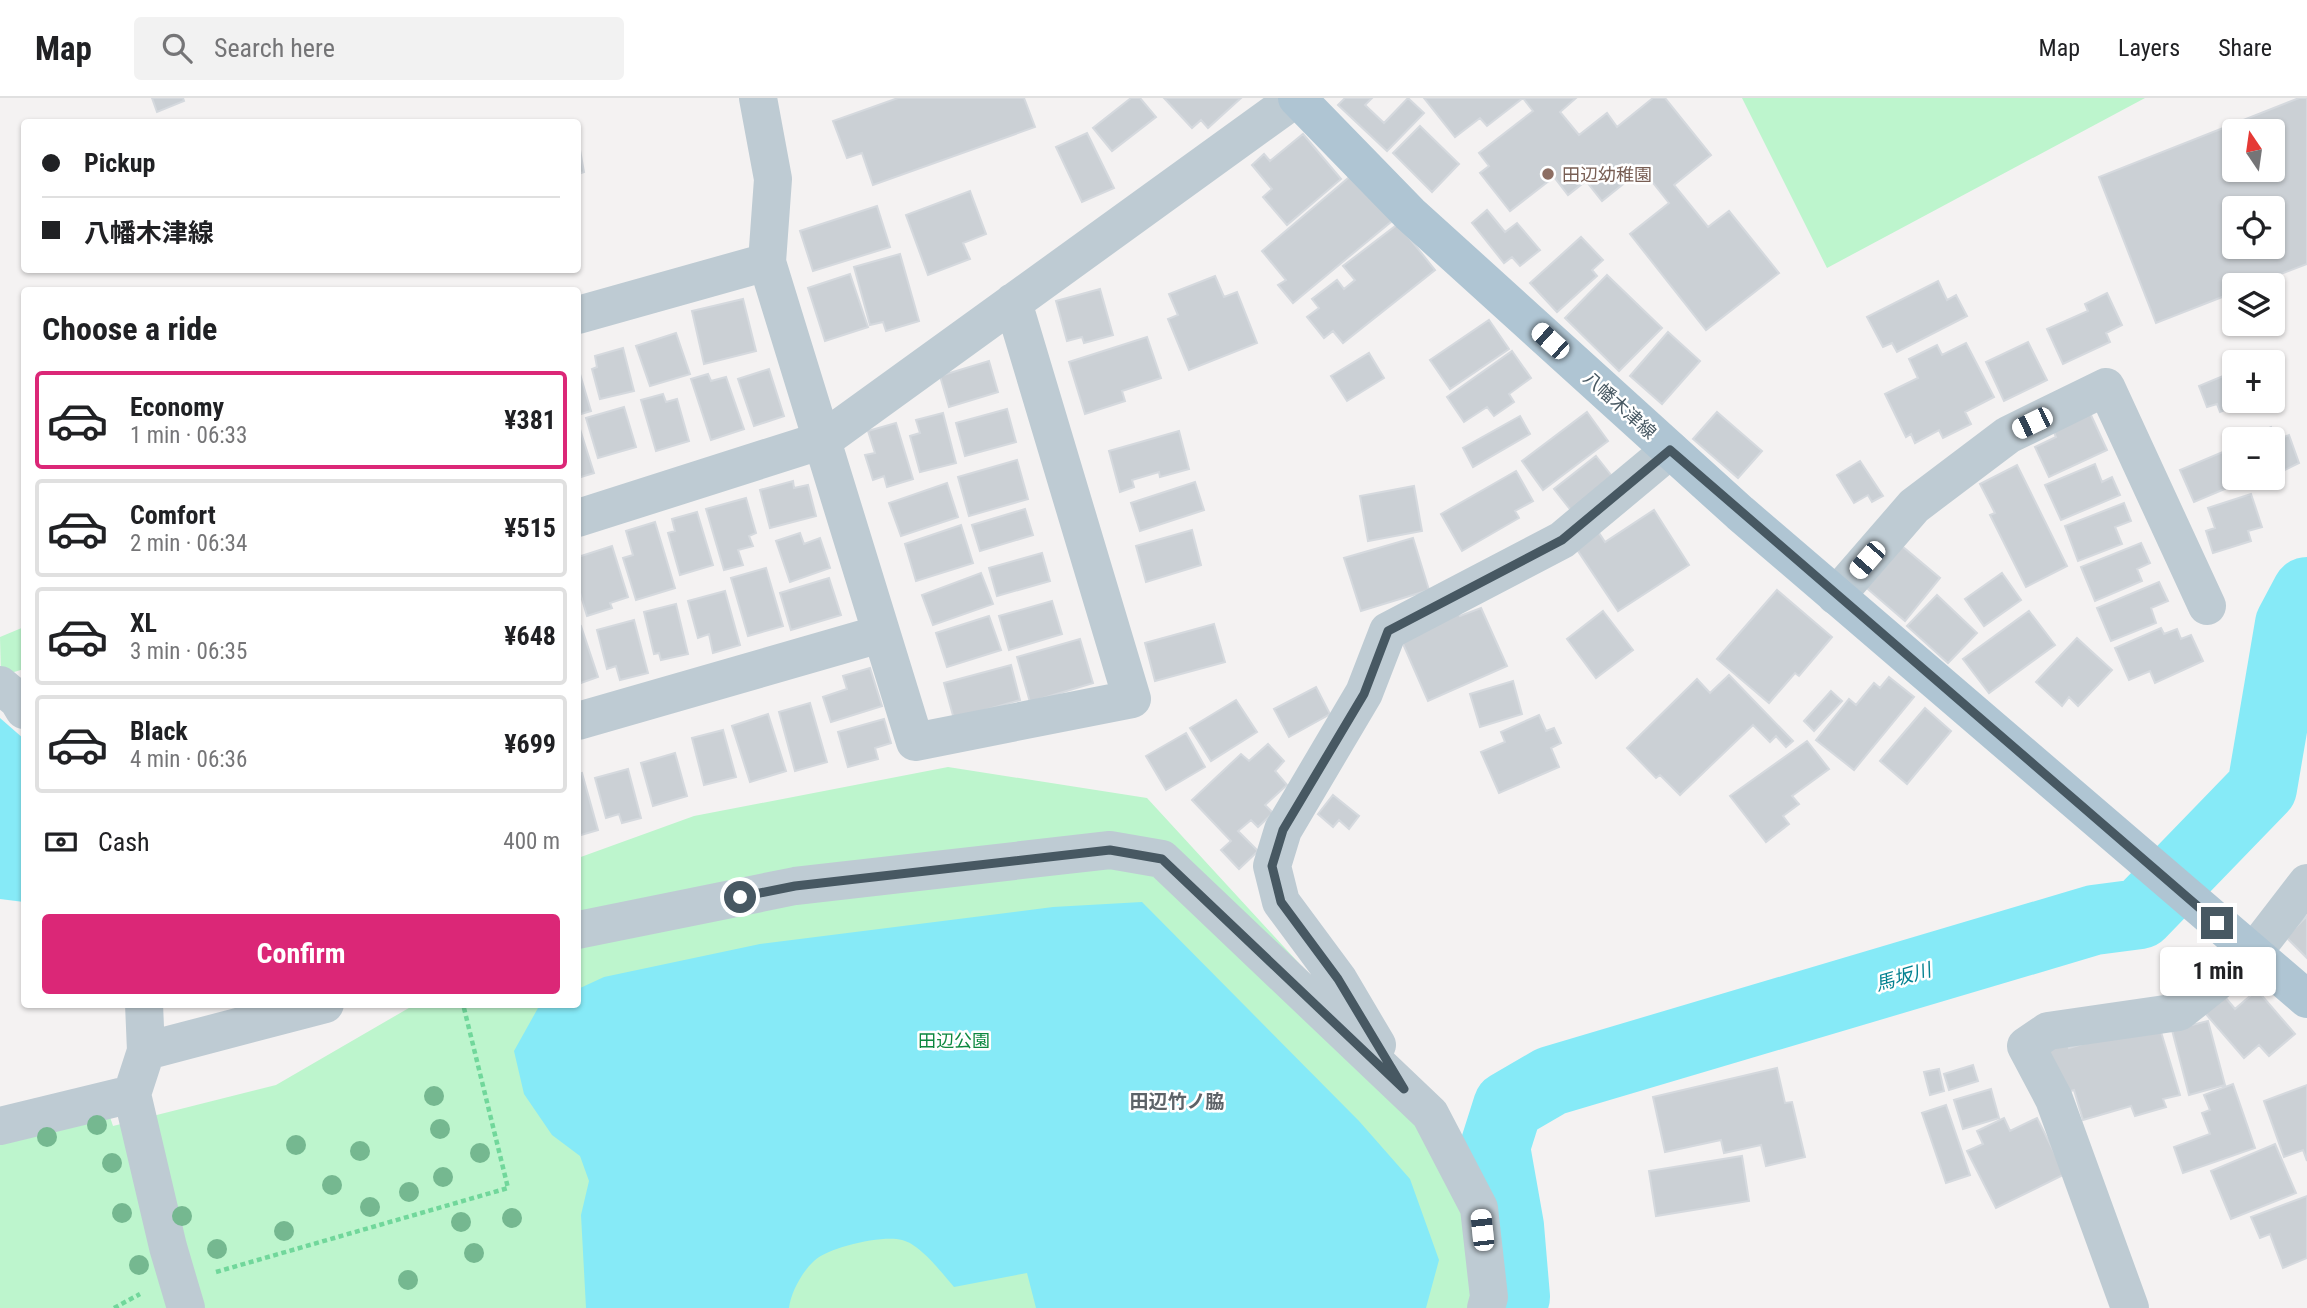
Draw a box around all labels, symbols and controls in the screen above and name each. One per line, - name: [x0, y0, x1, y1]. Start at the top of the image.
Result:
- search box: [134, 17, 624, 80]
- text: Map: [35, 29, 92, 68]
- icon: search: [158, 29, 196, 67]
- text: Search here: [214, 33, 335, 63]
- text: Map: [2039, 34, 2080, 62]
- text: Layers: [2118, 34, 2180, 62]
- text: Share: [2218, 34, 2272, 62]
- north arrow: [2222, 119, 2286, 182]
- map controls: [2222, 119, 2285, 490]
- text: Pickup: [84, 148, 155, 178]
- place label: 田辺幼稚園: [1562, 164, 1652, 185]
- marker: 田辺幼稚園: [1540, 166, 1556, 182]
- button: locate: [2222, 196, 2285, 259]
- text: 八幡木津線: [84, 218, 214, 248]
- button: layers: [2222, 273, 2285, 336]
- text: Choose a ride: [42, 310, 217, 348]
- car: [1528, 319, 1573, 363]
- button: +: [2222, 350, 2285, 413]
- street label: 八幡木津線: [1580, 367, 1660, 443]
- icon: car: [46, 389, 109, 452]
- text: Economy: [130, 392, 224, 422]
- car: [2009, 404, 2056, 442]
- text: ¥381: [504, 405, 556, 435]
- text: 1 min · 06:33: [130, 422, 247, 449]
- button: −: [2222, 427, 2285, 490]
- icon: car: [46, 497, 109, 560]
- text: Comfort: [130, 500, 216, 530]
- text: ¥515: [504, 513, 556, 543]
- text: 2 min · 06:34: [130, 530, 247, 557]
- car: [1846, 537, 1889, 583]
- icon: car: [46, 605, 109, 668]
- text: XL: [130, 608, 157, 638]
- text: ¥648: [504, 621, 556, 651]
- text: 3 min · 06:35: [130, 638, 247, 665]
- icon: car: [46, 713, 109, 776]
- text: Black: [130, 716, 188, 746]
- text: ¥699: [504, 729, 556, 759]
- text: 4 min · 06:36: [130, 746, 247, 773]
- icon: cash: [42, 823, 80, 861]
- text: Cash: [98, 827, 150, 857]
- text: 400 m: [503, 828, 560, 855]
- route start: [724, 881, 756, 913]
- route end: [2201, 907, 2233, 939]
- button: Confirm: [42, 914, 560, 994]
- callout: 1 min: [2159, 948, 2275, 996]
- water label: 馬坂川: [1872, 958, 1935, 996]
- text: 1 min: [2192, 958, 2244, 985]
- park label: 田辺公園: [918, 1030, 990, 1051]
- district label: 田辺竹ノ脇: [1129, 1090, 1225, 1113]
- car: [1470, 1208, 1495, 1252]

